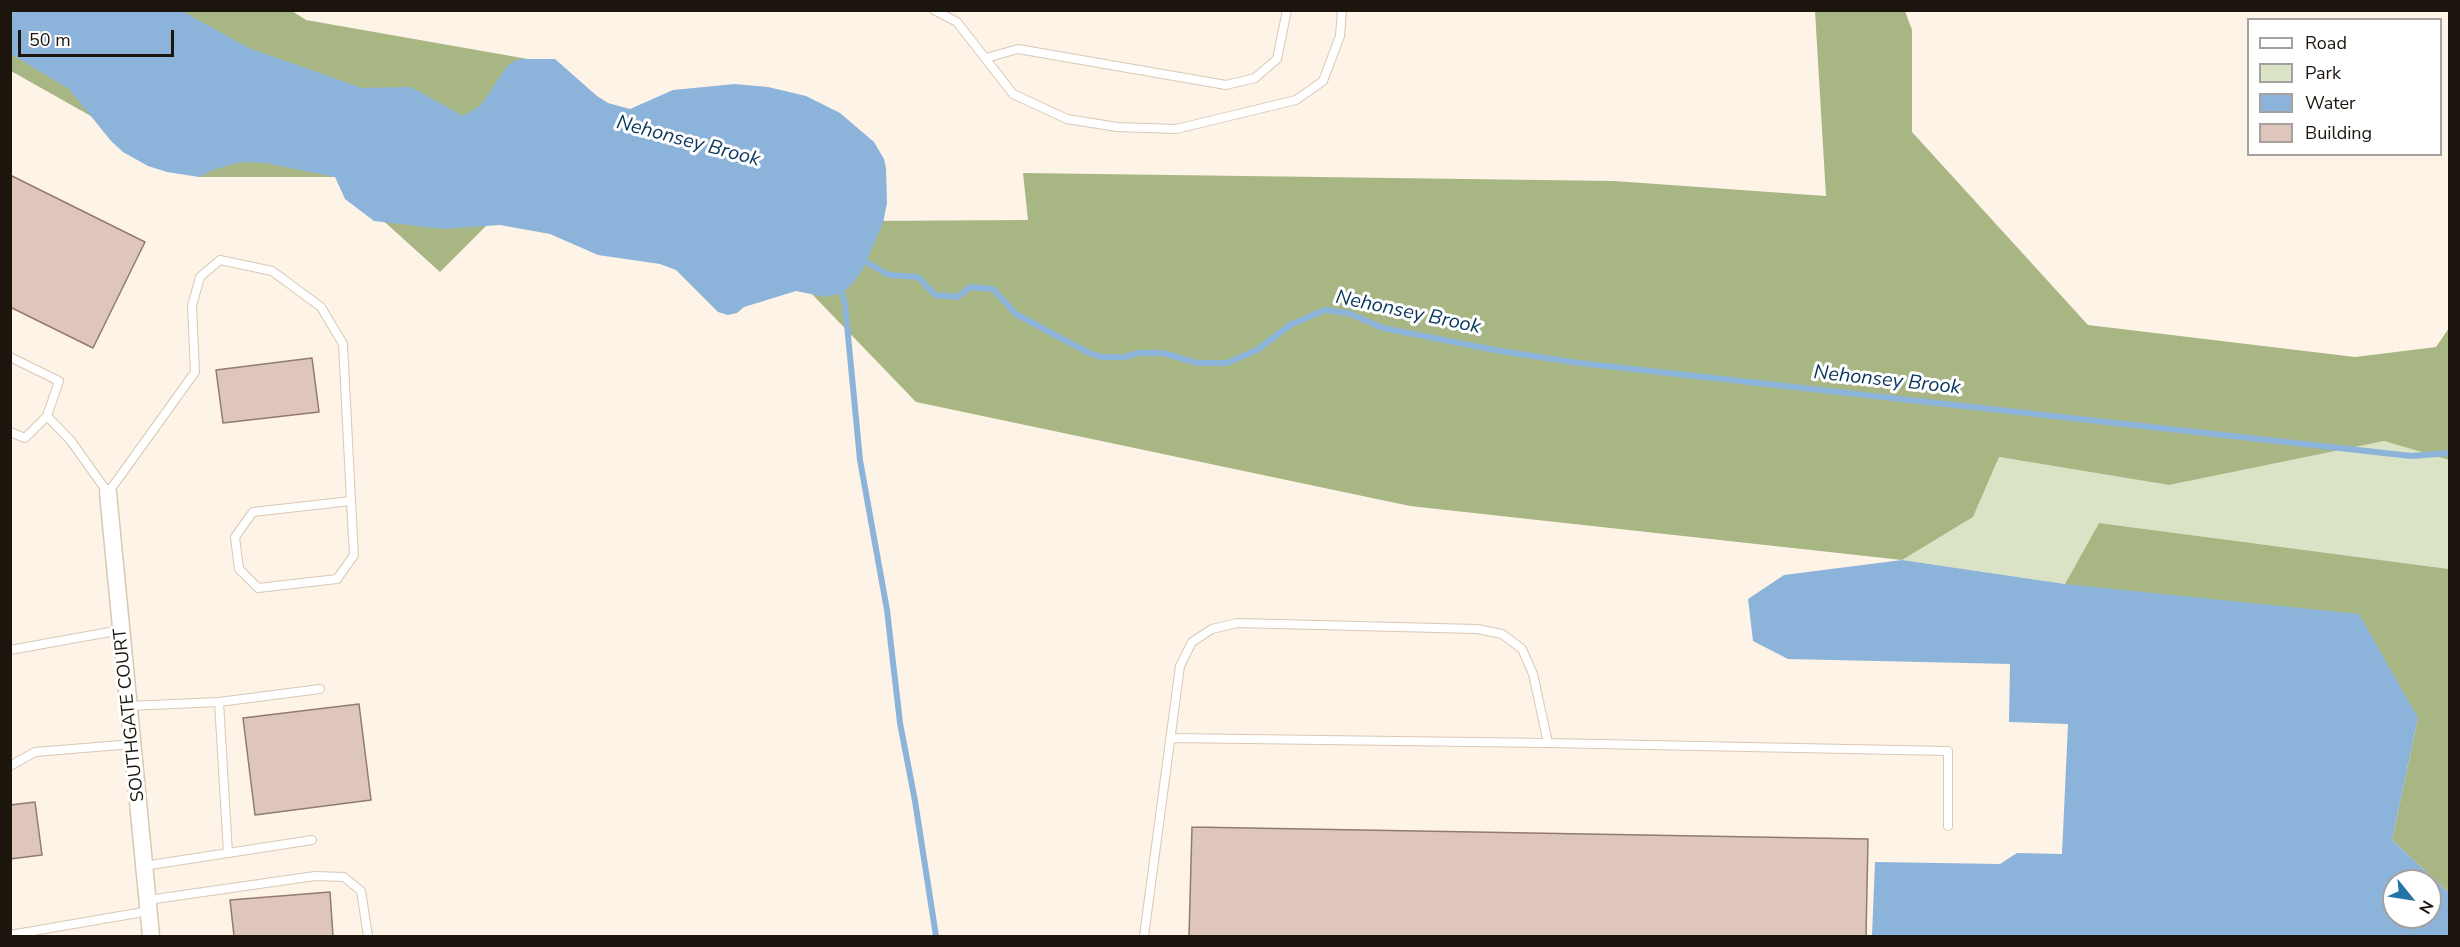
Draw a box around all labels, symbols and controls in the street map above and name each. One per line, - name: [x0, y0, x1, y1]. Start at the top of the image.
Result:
- scale bar: [21, 18, 177, 56]
- legend: [2247, 18, 2442, 156]
- text: 50 m: [29, 28, 71, 52]
- text: Road: [2305, 31, 2347, 55]
- text: Park: [2305, 61, 2341, 85]
- text: Water: [2305, 91, 2356, 115]
- water label: Nehonsey Brook: [614, 111, 762, 173]
- text: Building: [2305, 121, 2372, 145]
- water label: Nehonsey Brook: [1333, 286, 1483, 340]
- water label: Nehonsey Brook: [1812, 361, 1962, 401]
- street label: SOUTHGATE COURT: [110, 627, 150, 803]
- north arrow: [2382, 869, 2442, 929]
- text: N: [2413, 896, 2438, 918]

